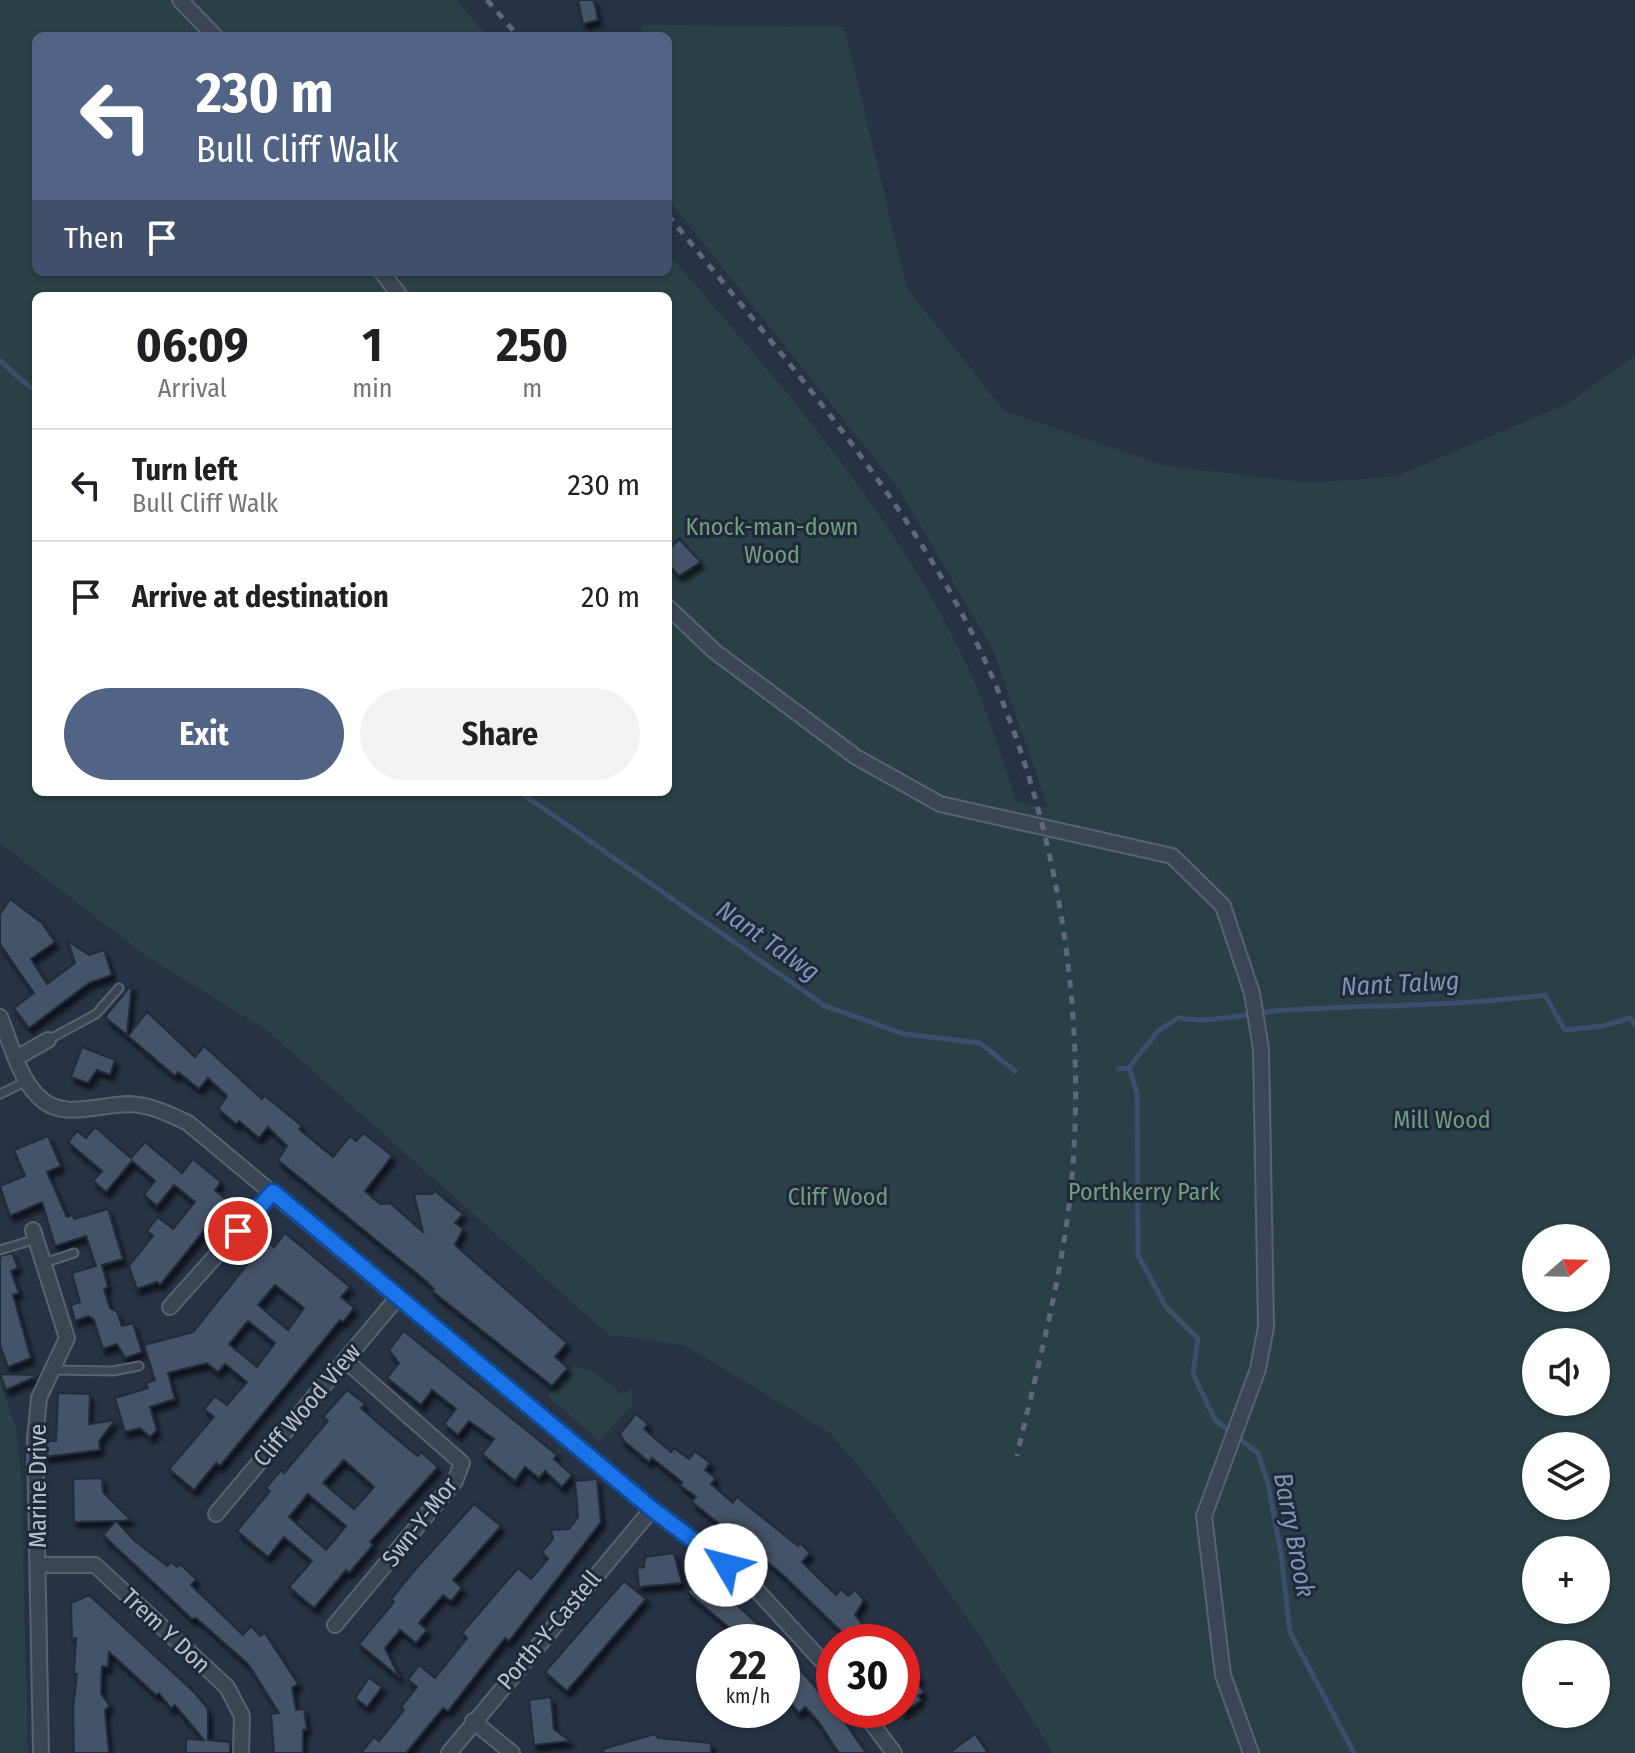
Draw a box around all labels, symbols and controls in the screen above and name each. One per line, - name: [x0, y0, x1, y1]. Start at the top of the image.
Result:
- text: 230 m: [196, 60, 333, 127]
- icon: left: [64, 64, 168, 168]
- text: Bull Cliff Walk: [196, 128, 398, 172]
- icon: arrive: [140, 216, 184, 260]
- text: Then: [64, 220, 124, 256]
- text: 06:09: [136, 316, 249, 374]
- text: 1: [362, 316, 383, 374]
- text: 250: [496, 316, 568, 374]
- text: Arrival: [158, 373, 227, 404]
- text: min: [352, 373, 393, 404]
- text: m: [522, 373, 542, 404]
- text: Turn left: [132, 452, 238, 488]
- icon: left: [64, 463, 108, 507]
- text: 230 m: [568, 467, 640, 503]
- text: Bull Cliff Walk: [132, 488, 278, 519]
- park label: Knock-man-down Wood: [685, 513, 859, 569]
- icon: arrive: [64, 575, 108, 619]
- text: Arrive at destination: [132, 579, 389, 615]
- text: 20 m: [581, 579, 640, 615]
- button: Exit: [64, 688, 344, 780]
- button: Share: [360, 688, 640, 780]
- water label: Nant Talwg: [710, 894, 826, 988]
- water label: Nant Talwg: [1340, 965, 1460, 1003]
- park label: Mill Wood: [1393, 1106, 1491, 1134]
- park label: Porthkerry Park: [1068, 1178, 1221, 1206]
- park label: Cliff Wood: [788, 1183, 888, 1211]
- pin: [204, 1197, 272, 1265]
- icon: arrive: [216, 1209, 260, 1253]
- north arrow: [1522, 1224, 1610, 1312]
- map controls: [1522, 1224, 1610, 1728]
- button: sound: [1522, 1328, 1610, 1416]
- street label: Cliff Wood View: [247, 1338, 367, 1472]
- street label: Marine Drive: [24, 1424, 52, 1548]
- button: layers: [1522, 1432, 1610, 1520]
- water label: Barry Brook: [1267, 1470, 1321, 1600]
- street label: Swn-Y-Mor: [377, 1471, 464, 1572]
- position arrow: [684, 1523, 768, 1607]
- button: +: [1522, 1536, 1610, 1624]
- street label: Porth-Y-Castell: [491, 1565, 607, 1695]
- street label: Trem Y Don: [116, 1583, 216, 1679]
- speed limit sign: 30: [816, 1624, 920, 1728]
- button: −: [1522, 1640, 1610, 1728]
- text: 22: [729, 1642, 767, 1690]
- text: km/h: [726, 1684, 770, 1708]

